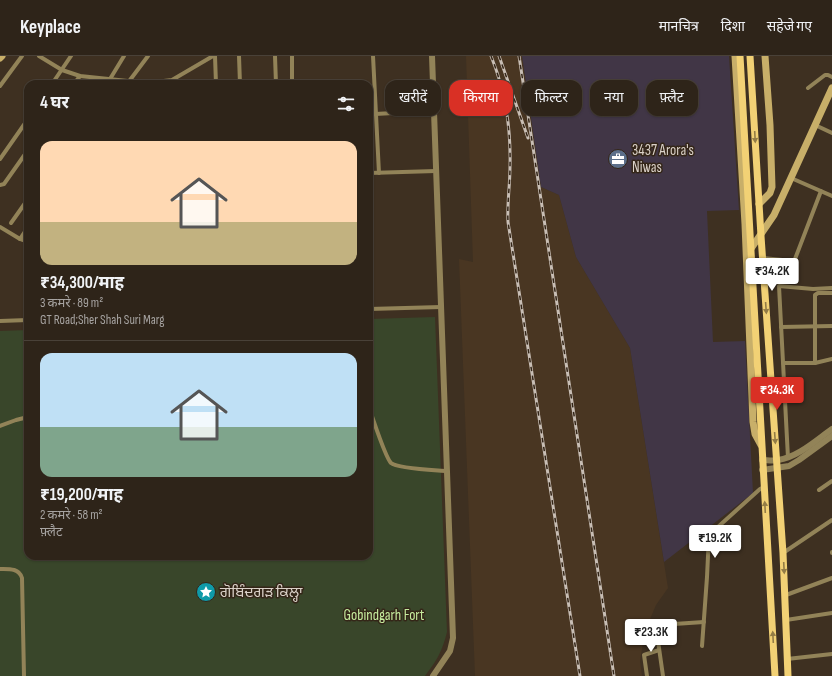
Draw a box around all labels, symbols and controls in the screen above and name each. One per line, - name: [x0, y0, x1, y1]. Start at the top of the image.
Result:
- text: Keyplace: [20, 16, 81, 39]
- text: मानचित्र: [659, 18, 699, 35]
- text: दिशा: [721, 18, 745, 35]
- text: सहेजे गए: [767, 18, 812, 35]
- chip: खरीदें: [385, 80, 441, 116]
- chip: किराया: [449, 80, 513, 116]
- chip: फ़िल्टर: [521, 80, 582, 116]
- chip: नया: [590, 80, 638, 116]
- chip: फ़्लैट: [646, 80, 698, 116]
- text: 4 घर: [40, 93, 69, 113]
- icon: filters: [335, 93, 357, 115]
- one-way arrow: [751, 131, 758, 143]
- place label: 3437 Arora's Niwas: [632, 141, 694, 177]
- office icon: 3437 Arora's Niwas: [607, 148, 629, 170]
- icon: home: [163, 167, 235, 239]
- pin: ₹34.2K: [739, 258, 805, 292]
- text: ₹34.2K: [755, 263, 789, 279]
- text: ₹34,300/माह: [40, 273, 124, 293]
- text: 3 कमरे · 89 m²: [40, 295, 103, 311]
- one-way arrow: [763, 302, 770, 314]
- text: GT Road;Sher Shah Suri Marg: [40, 312, 164, 328]
- pin: ₹34.3K: [744, 377, 810, 411]
- icon: home: [163, 379, 235, 451]
- text: ₹34.3K: [760, 382, 794, 398]
- one-way arrow: [772, 432, 779, 444]
- text: ₹19,200/माह: [40, 485, 123, 505]
- one-way arrow: [762, 500, 768, 513]
- text: 2 कमरे · 58 m²: [40, 507, 103, 523]
- text: फ़्लैट: [40, 524, 63, 540]
- pin: ₹19.2K: [682, 525, 748, 559]
- text: ₹19.2K: [698, 530, 732, 546]
- one-way arrow: [781, 562, 787, 575]
- place icon: ਗੋਬਿੰਦਗੜ ਕਿਲ੍ਹਾ: [195, 581, 217, 603]
- place label: ਗੋਬਿੰਦਗੜ ਕਿਲ੍ਹਾ: [219, 583, 303, 602]
- park label: Gobindgarh Fort: [344, 606, 425, 625]
- pin: ₹23.3K: [618, 619, 684, 653]
- text: ₹23.3K: [634, 624, 668, 640]
- one-way arrow: [769, 631, 776, 643]

